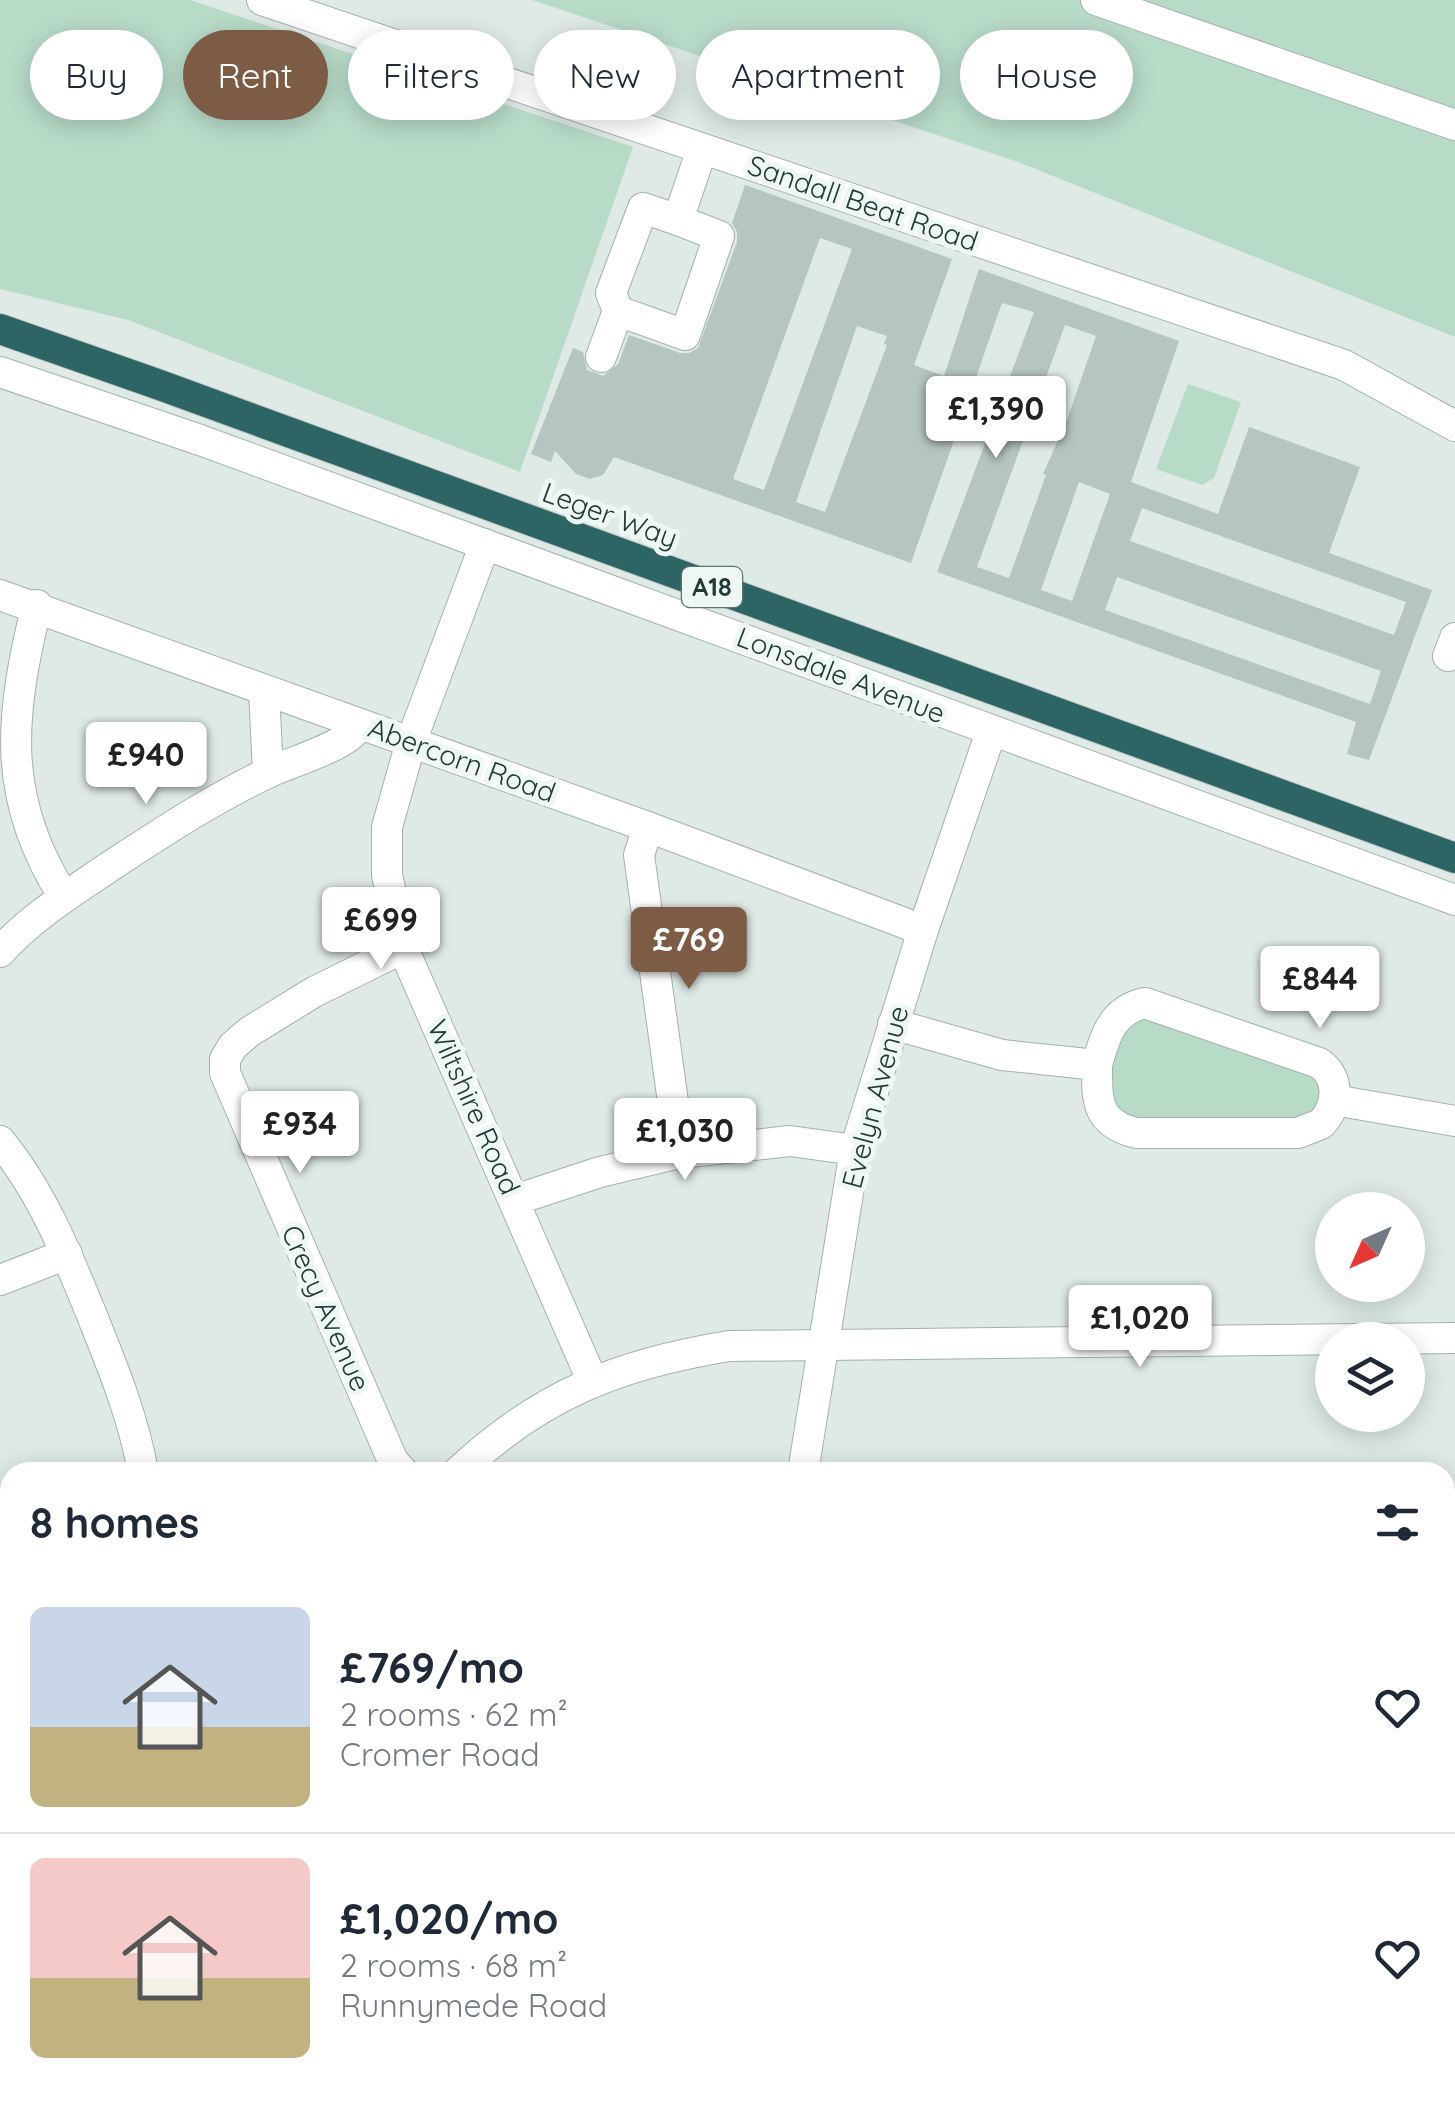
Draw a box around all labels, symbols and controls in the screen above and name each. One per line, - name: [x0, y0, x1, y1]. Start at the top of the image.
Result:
- chip: Buy: [30, 30, 163, 120]
- chip: Rent: [183, 30, 328, 120]
- chip: Filters: [348, 30, 514, 120]
- chip: New: [534, 30, 676, 120]
- chip: Apartment: [696, 30, 940, 120]
- chip: House: [960, 30, 1133, 120]
- street label: Sandall Beat Road: [744, 147, 983, 258]
- pin: £1,390: [915, 376, 1077, 461]
- text: £1,390: [948, 388, 1044, 428]
- street label: Leger Way: [538, 474, 683, 555]
- road number: A18: [682, 567, 742, 607]
- street label: Lonsdale Avenue: [732, 619, 950, 730]
- street label: Abercorn Road: [364, 709, 561, 810]
- pin: £940: [87, 722, 205, 807]
- text: £940: [108, 734, 184, 774]
- pin: £699: [322, 887, 440, 972]
- text: £699: [344, 899, 418, 939]
- pin: £769: [630, 907, 748, 992]
- text: £769: [653, 919, 725, 959]
- pin: £844: [1261, 946, 1379, 1031]
- text: £844: [1282, 958, 1358, 998]
- street label: Evelyn Avenue: [833, 1002, 916, 1192]
- street label: Wiltshire Road: [420, 1014, 529, 1200]
- pin: £934: [241, 1091, 359, 1176]
- pin: £1,030: [604, 1098, 766, 1183]
- text: £934: [263, 1103, 337, 1143]
- text: £1,030: [636, 1110, 734, 1150]
- north arrow: [1315, 1192, 1425, 1302]
- map controls: [1315, 1192, 1425, 1432]
- street label: Crecy Avenue: [274, 1219, 379, 1396]
- pin: £1,020: [1059, 1285, 1221, 1370]
- text: £1,020: [1091, 1297, 1189, 1337]
- button: layers: [1315, 1322, 1425, 1432]
- icon: filters: [1370, 1495, 1425, 1550]
- text: 8 homes: [30, 1496, 199, 1549]
- text: £769/mo: [340, 1641, 524, 1694]
- icon: home: [110, 1647, 230, 1767]
- icon: heart: [1370, 1680, 1425, 1735]
- text: 2 rooms · 62 m²: [340, 1694, 568, 1734]
- text: Cromer Road: [340, 1734, 540, 1774]
- text: £1,020/mo: [340, 1892, 558, 1945]
- icon: home: [110, 1898, 230, 2018]
- icon: heart: [1370, 1931, 1425, 1986]
- text: 2 rooms · 68 m²: [340, 1945, 567, 1985]
- text: Runnymede Road: [340, 1985, 607, 2025]

